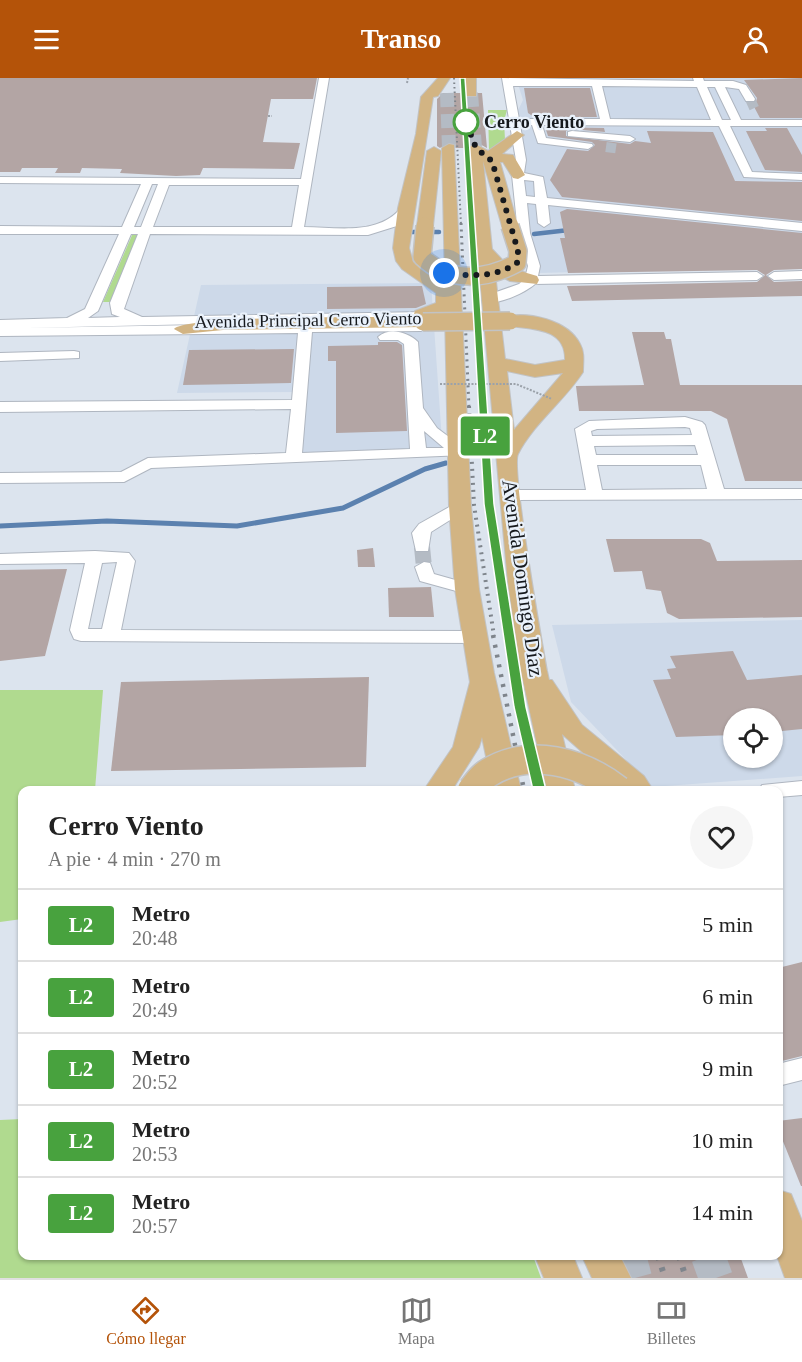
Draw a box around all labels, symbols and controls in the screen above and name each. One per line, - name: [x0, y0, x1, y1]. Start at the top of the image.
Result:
- icon: menu: [30, 23, 63, 56]
- icon: person: [739, 23, 772, 56]
- text: Transo: [361, 24, 441, 54]
- marker: Cerro Viento: [453, 109, 479, 135]
- place label: Cerro Viento: [484, 112, 584, 132]
- your location: [429, 258, 459, 288]
- street label: Avenida Principal Cerro Viento: [194, 308, 422, 332]
- line badge: L2: [458, 416, 512, 456]
- text: L2: [473, 424, 497, 448]
- street label: Avenida Domingo Díaz: [497, 478, 549, 678]
- map controls: [723, 708, 783, 768]
- button: locate: [723, 708, 783, 768]
- button: heart: [690, 806, 753, 869]
- text: Cerro Viento: [48, 810, 204, 841]
- text: A pie · 4 min · 270 m: [48, 848, 221, 870]
- text: Metro: [132, 901, 190, 926]
- text: 5 min: [702, 912, 753, 937]
- text: L2: [69, 913, 93, 937]
- text: 20:48: [132, 927, 178, 949]
- text: Metro: [132, 973, 190, 998]
- text: 6 min: [702, 984, 753, 1009]
- text: L2: [69, 985, 93, 1009]
- text: 20:49: [132, 999, 178, 1021]
- text: Metro: [132, 1045, 190, 1070]
- text: 9 min: [702, 1056, 753, 1081]
- text: L2: [69, 1057, 93, 1081]
- text: 20:52: [132, 1071, 178, 1093]
- text: Metro: [132, 1117, 190, 1142]
- text: 10 min: [691, 1128, 753, 1153]
- text: L2: [69, 1129, 93, 1153]
- text: 20:53: [132, 1143, 178, 1165]
- text: Metro: [132, 1189, 190, 1214]
- text: 14 min: [691, 1200, 753, 1225]
- text: L2: [69, 1201, 93, 1225]
- text: 20:57: [132, 1215, 178, 1237]
- tab: Cómo llegar: [106, 1294, 186, 1348]
- tab: Mapa: [398, 1294, 435, 1348]
- tab: Billetes: [647, 1294, 696, 1348]

